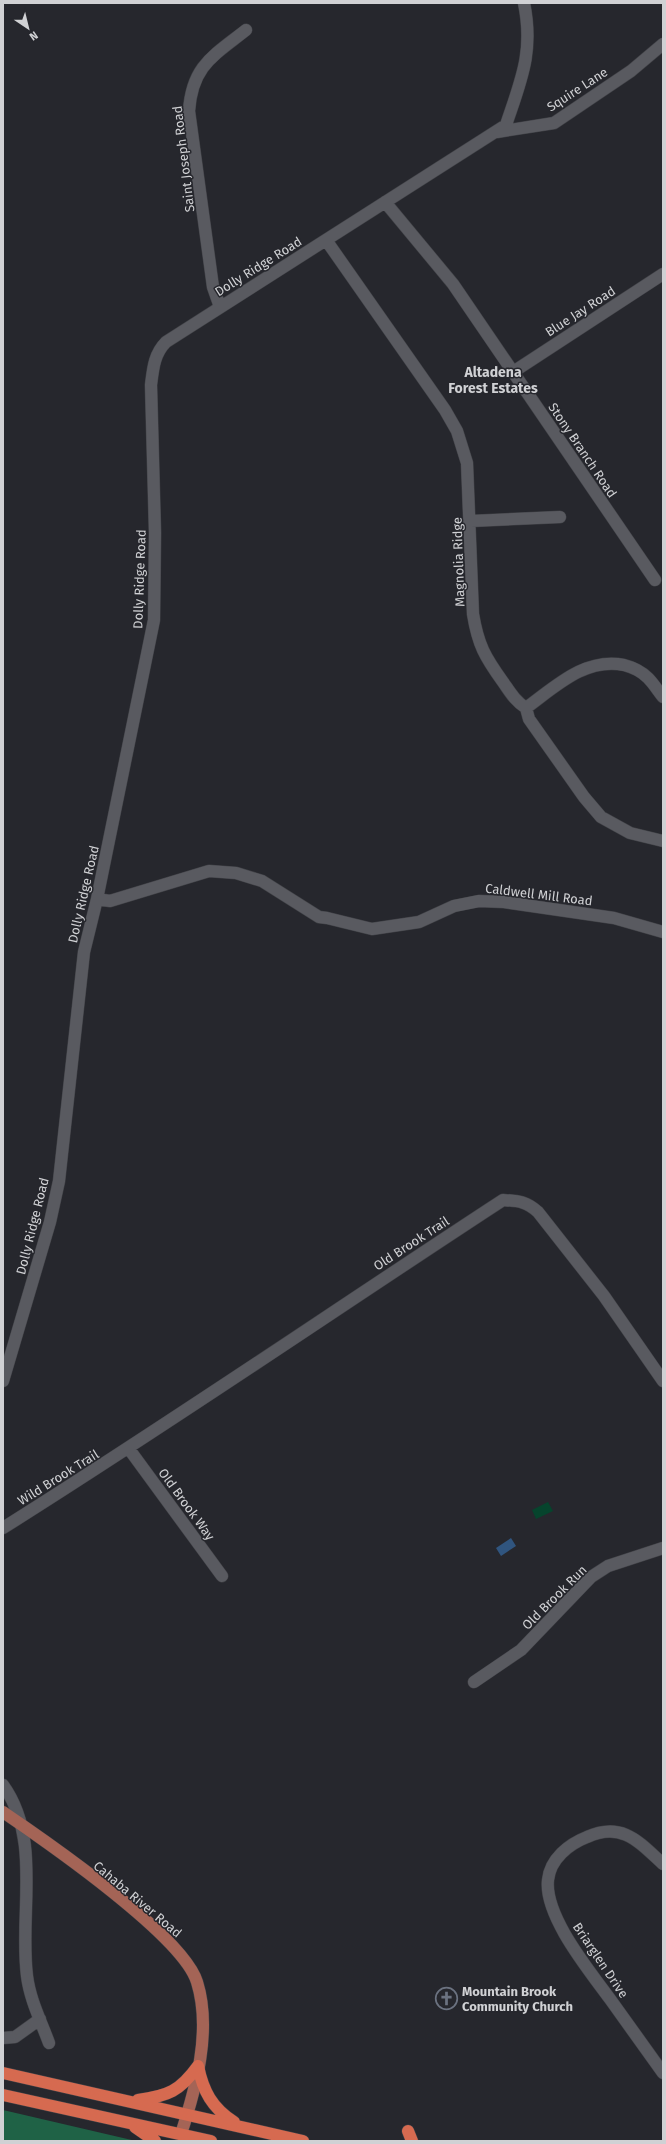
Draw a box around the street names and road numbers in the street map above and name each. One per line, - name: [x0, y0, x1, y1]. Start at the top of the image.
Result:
- street label: Squire Lane: [544, 64, 610, 115]
- street label: Saint Joseph Road: [170, 105, 197, 213]
- street label: Dolly Ridge Road: [212, 234, 305, 299]
- street label: Blue Jay Road: [542, 283, 618, 340]
- street label: Stony Branch Road: [545, 400, 620, 500]
- street label: Magnolia Ridge: [449, 517, 468, 607]
- street label: Dolly Ridge Road: [130, 529, 149, 629]
- street label: Dolly Ridge Road: [65, 844, 102, 944]
- street label: Caldwell Mill Road: [484, 880, 593, 909]
- street label: Dolly Ridge Road: [13, 1176, 52, 1276]
- street label: Old Brook Trail: [371, 1213, 452, 1273]
- street label: Wild Brook Trail: [15, 1446, 102, 1508]
- street label: Old Brook Way: [155, 1465, 218, 1544]
- street label: Old Brook Run: [519, 1562, 590, 1633]
- street label: Cahaba River Road: [91, 1858, 185, 1941]
- street label: Briarglen Drive: [570, 1920, 631, 2001]

